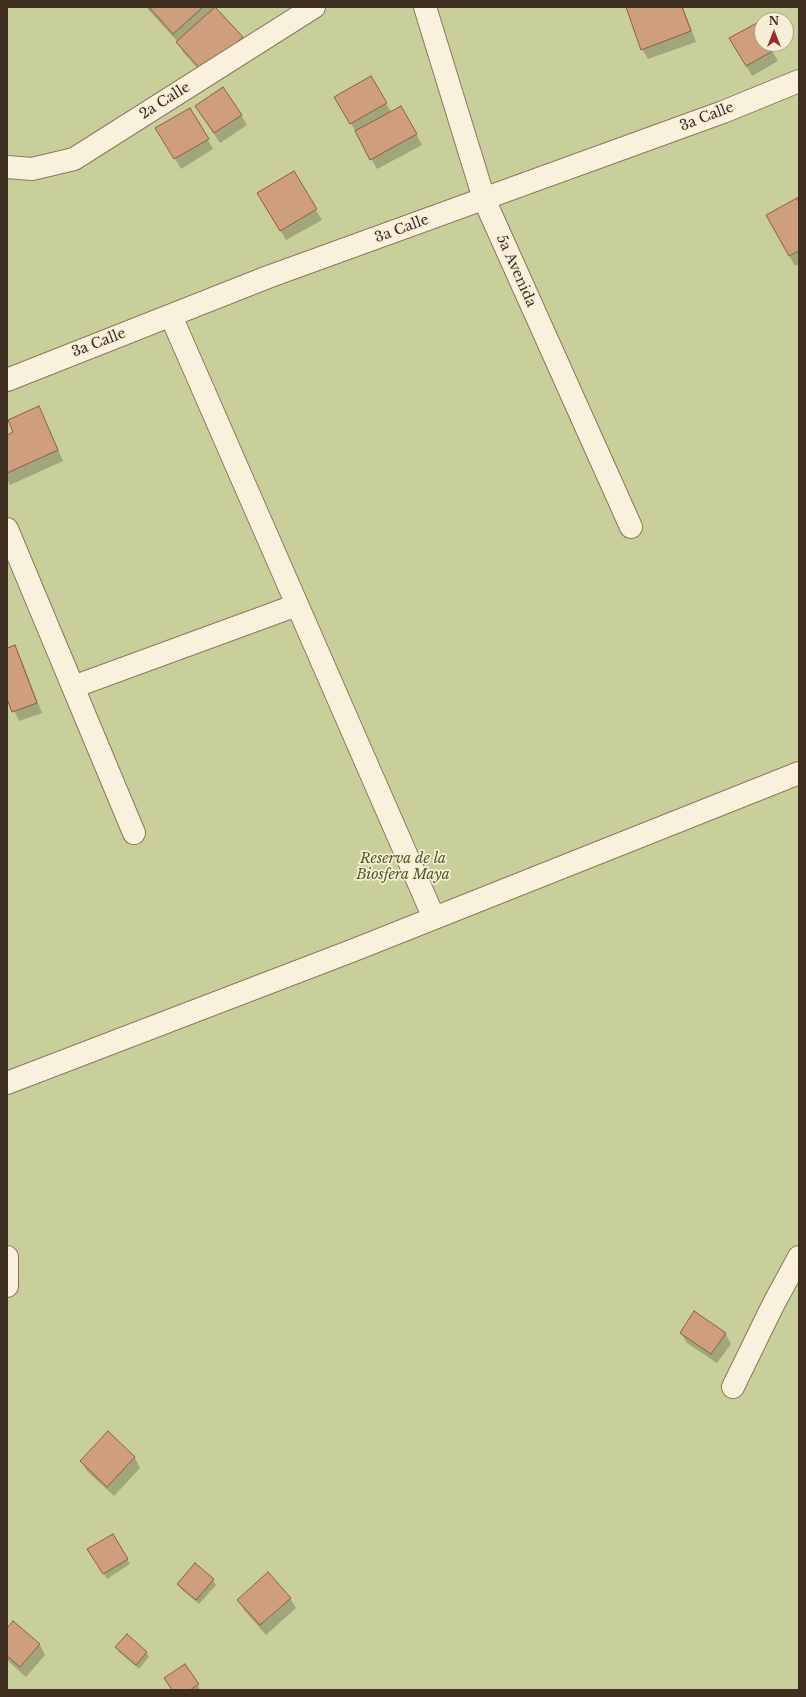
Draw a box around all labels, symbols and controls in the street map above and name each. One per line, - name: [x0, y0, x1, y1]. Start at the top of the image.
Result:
- north arrow: [754, 12, 794, 52]
- text: N: [769, 14, 779, 28]
- street label: 2a Calle: [137, 79, 193, 123]
- street label: 3a Calle: [678, 99, 736, 135]
- street label: 3a Calle: [373, 211, 431, 247]
- street label: 5a Avenida: [493, 232, 539, 310]
- street label: 3a Calle: [70, 325, 128, 361]
- park label: Reserva de la Biosfera Maya: [356, 851, 450, 884]

